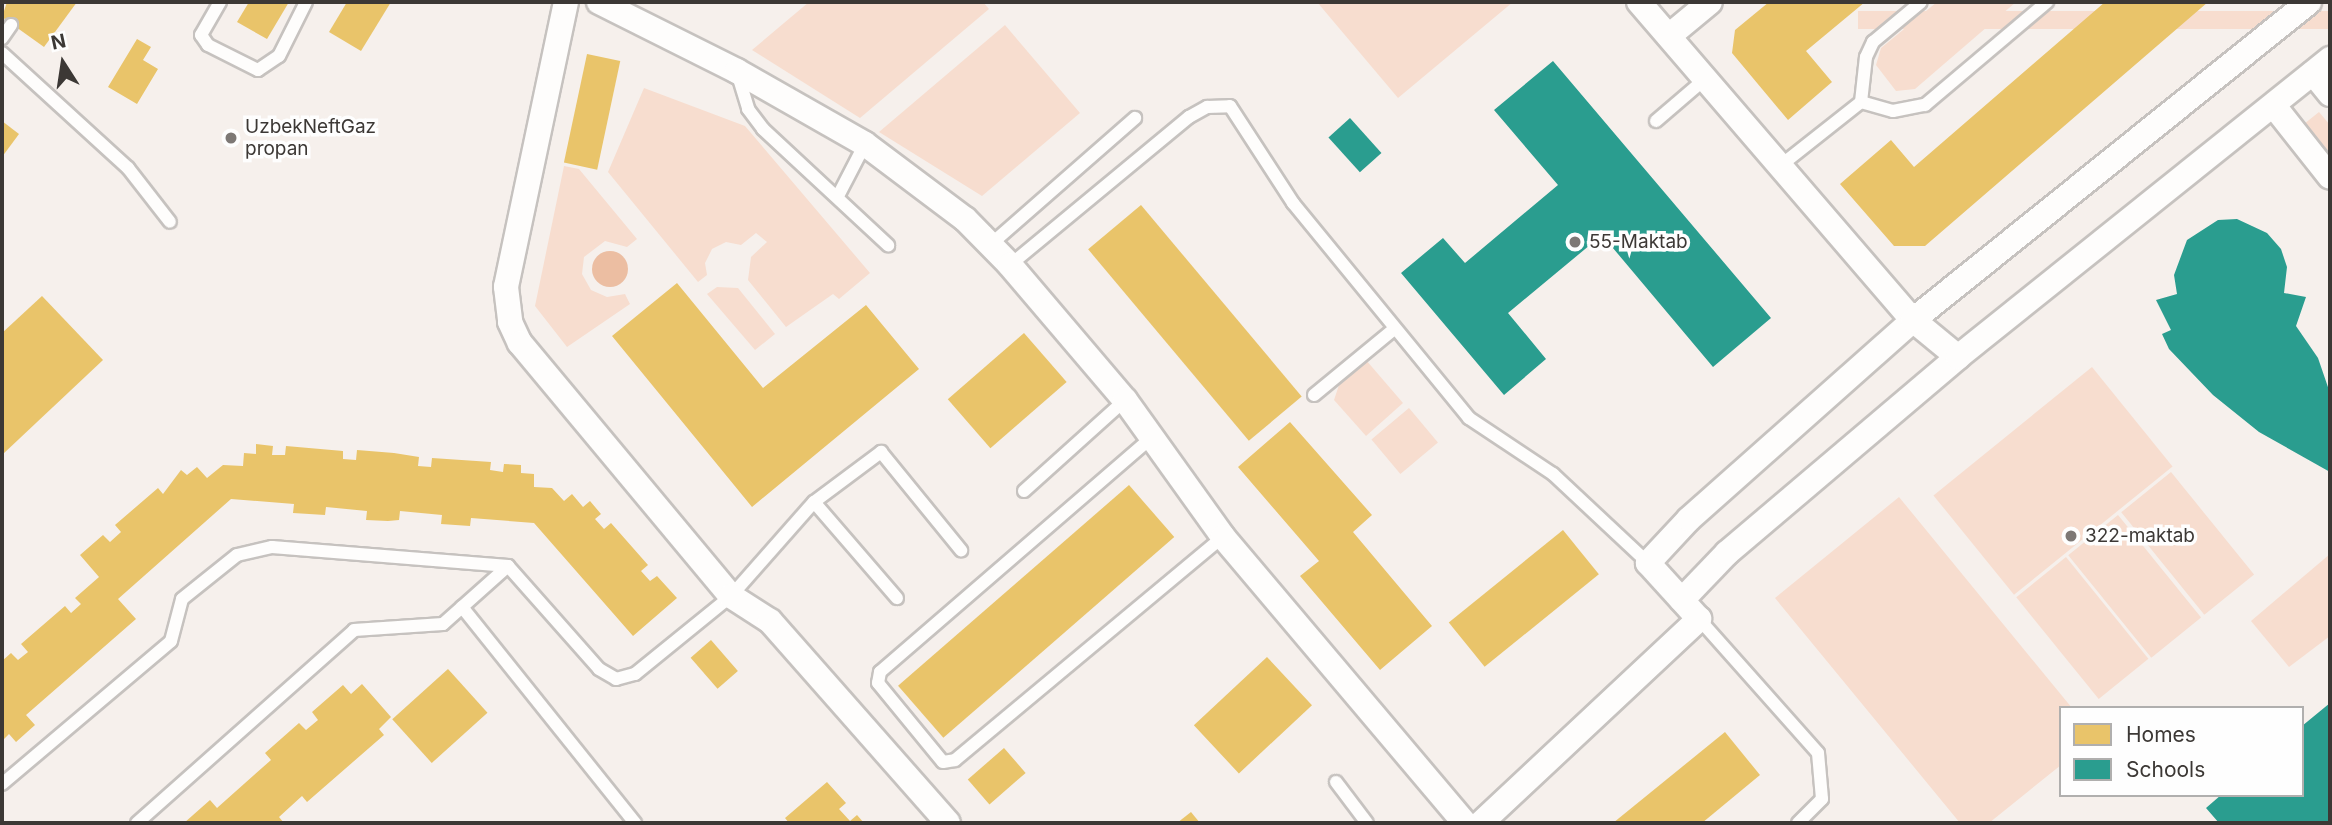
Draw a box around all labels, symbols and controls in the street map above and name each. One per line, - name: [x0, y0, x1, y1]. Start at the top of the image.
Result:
- north arrow: [28, 28, 98, 98]
- text: N: [49, 29, 68, 55]
- place label: UzbekNeftGaz propan: [245, 116, 376, 160]
- marker: UzbekNeftGaz propan: [223, 130, 239, 146]
- place label: 55-Maktab: [1589, 231, 1688, 253]
- marker: 55-Maktab: [1567, 234, 1583, 250]
- place label: 322-maktab: [2085, 525, 2195, 547]
- marker: 322-maktab: [2063, 528, 2079, 544]
- legend: [2059, 706, 2304, 797]
- text: Homes: [2126, 722, 2196, 747]
- text: Schools: [2126, 757, 2205, 782]

